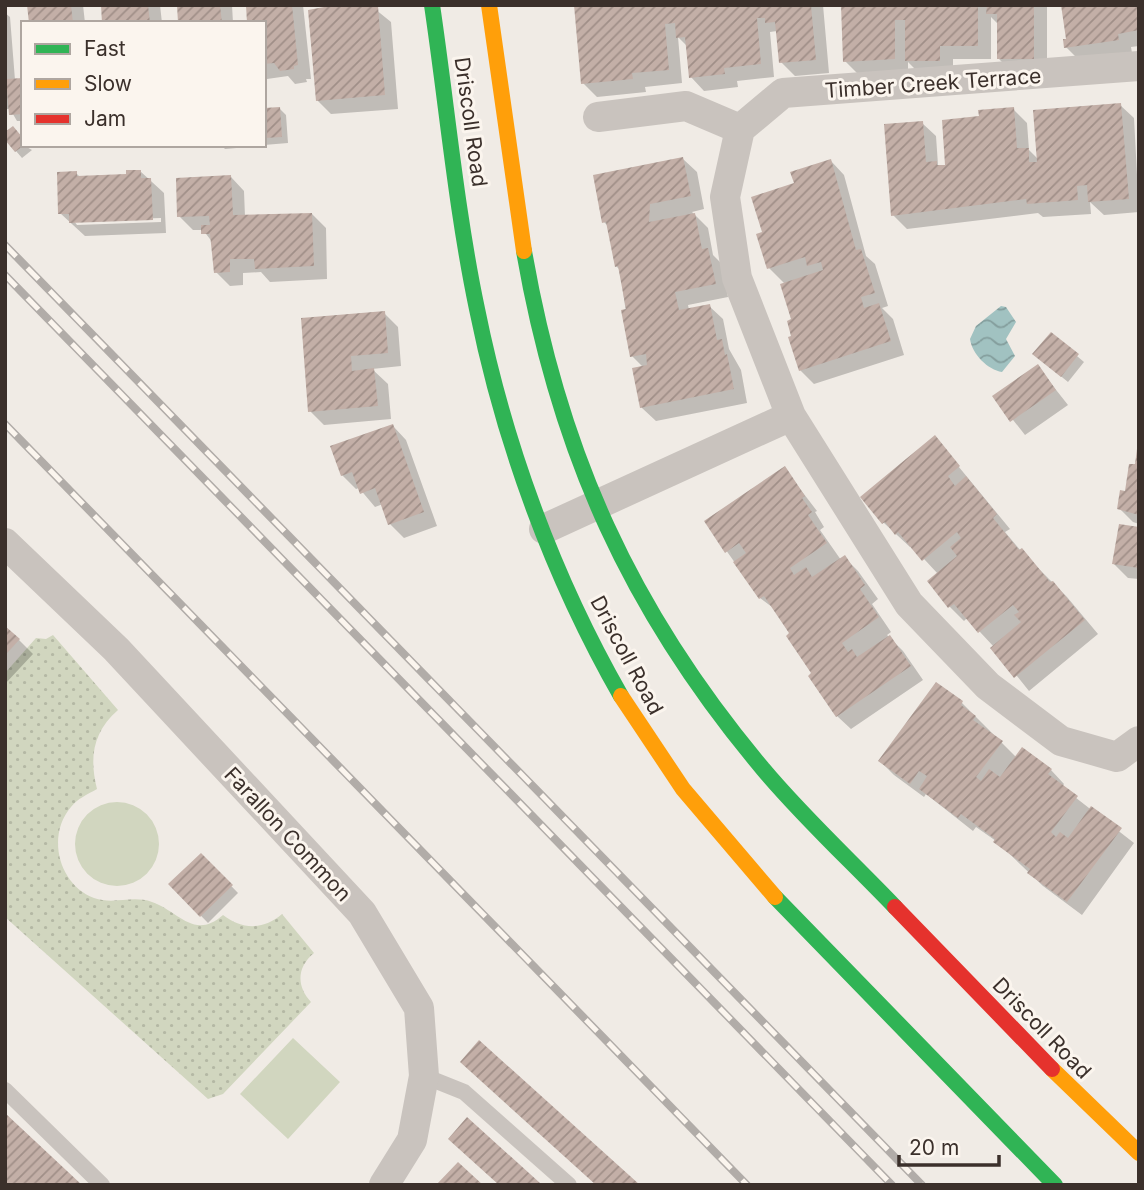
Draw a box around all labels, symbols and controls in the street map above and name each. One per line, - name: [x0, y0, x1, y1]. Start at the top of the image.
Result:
- legend: [21, 21, 266, 147]
- text: Fast: [84, 36, 126, 61]
- street label: Driscoll Road: [450, 55, 492, 189]
- street label: Timber Creek Terrace: [824, 63, 1042, 103]
- text: Slow: [84, 71, 132, 96]
- text: Jam: [84, 106, 126, 131]
- street label: Driscoll Road: [585, 591, 669, 719]
- street label: Farallon Common: [219, 762, 357, 906]
- street label: Driscoll Road: [988, 972, 1096, 1084]
- scale bar: [899, 1124, 999, 1168]
- text: 20 m: [909, 1135, 959, 1160]

